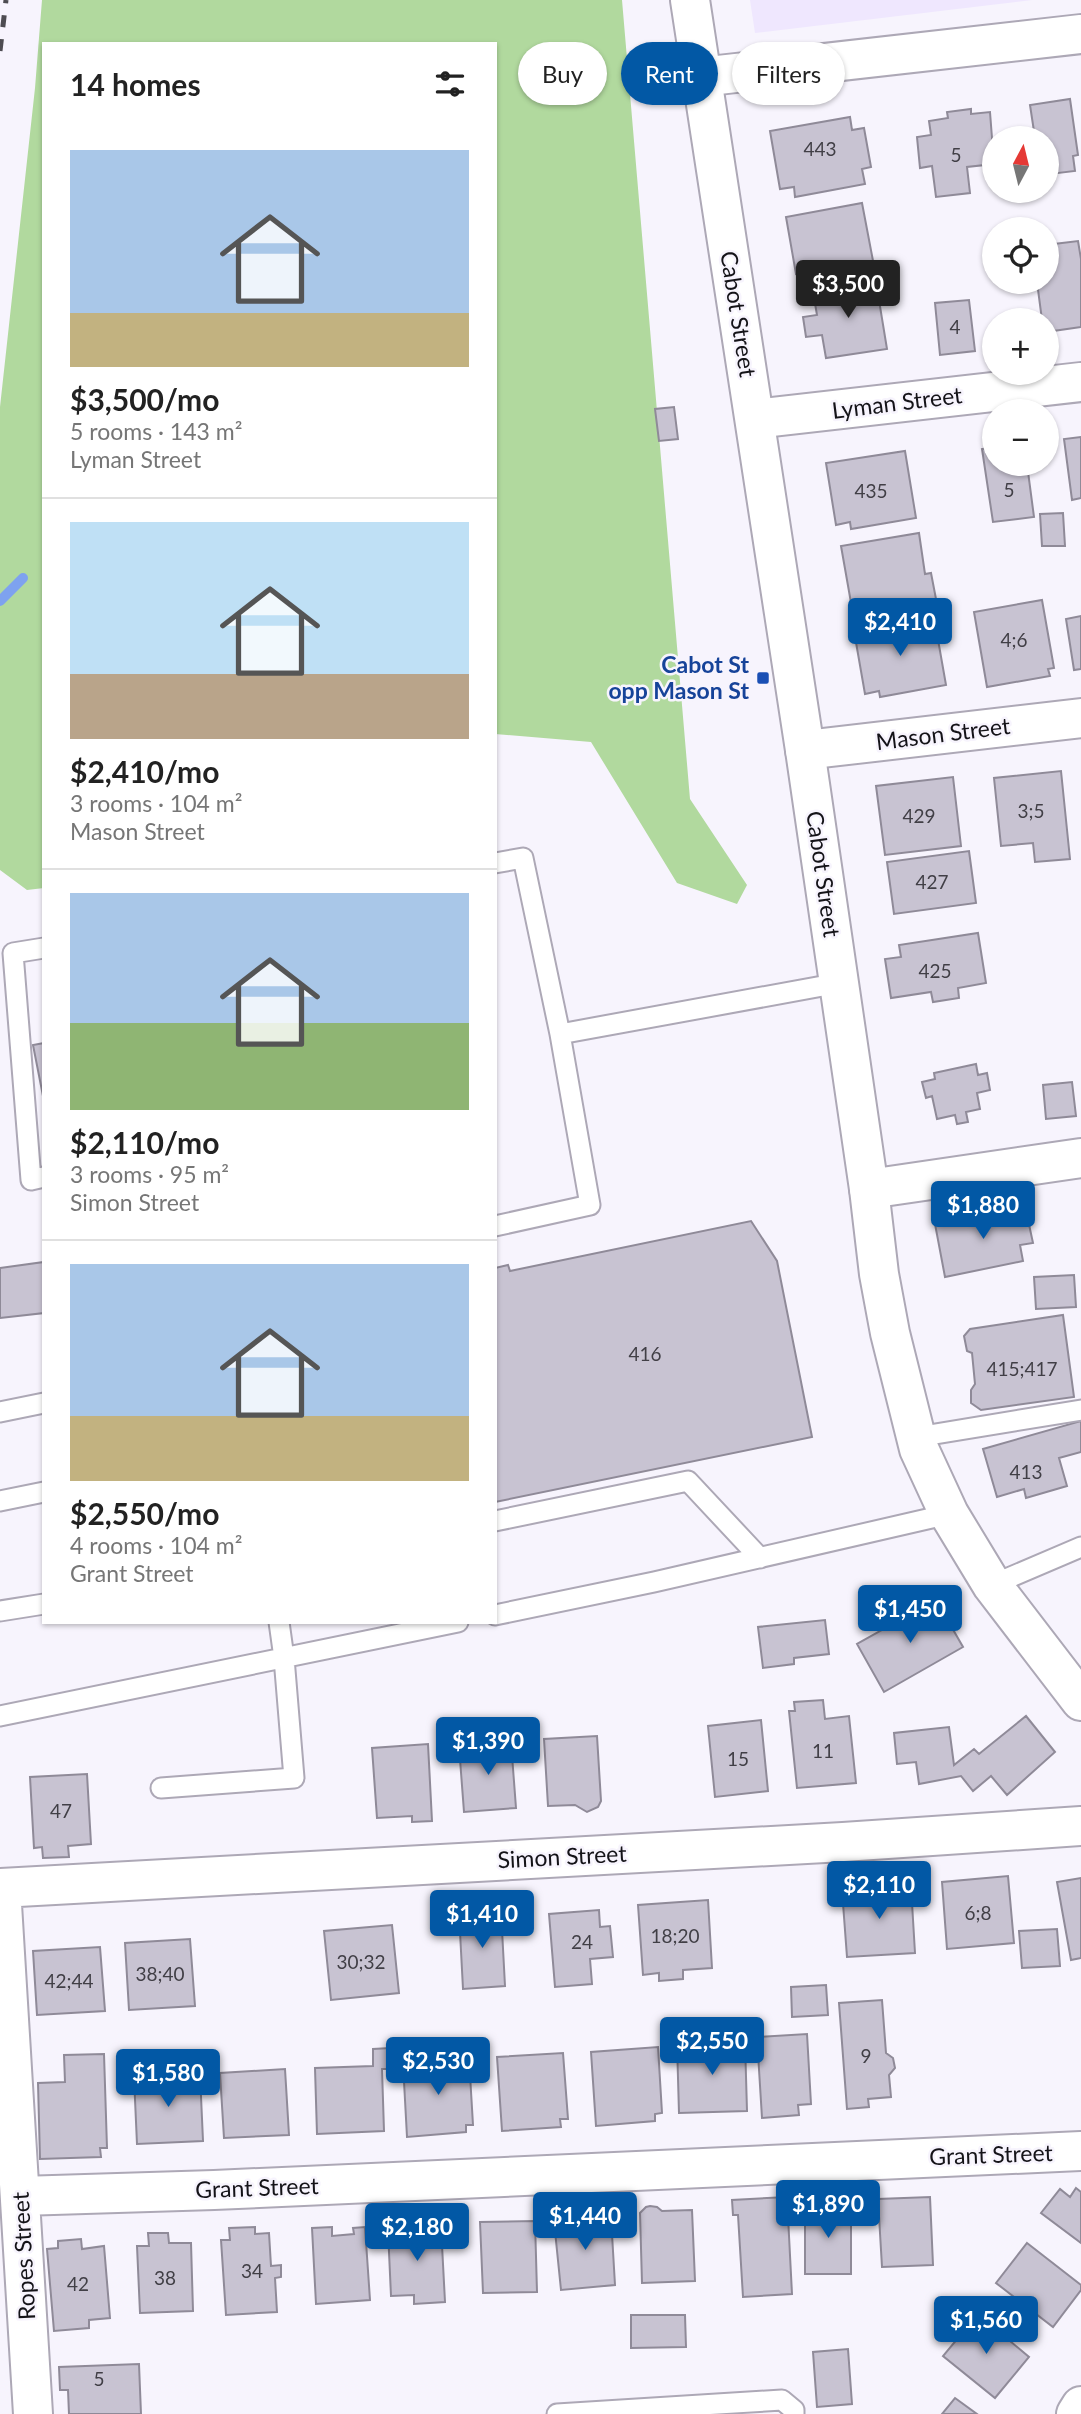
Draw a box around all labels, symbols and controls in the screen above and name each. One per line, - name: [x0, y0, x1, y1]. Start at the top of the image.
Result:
- chip: Buy: [518, 42, 607, 105]
- chip: Rent: [621, 42, 718, 105]
- chip: Filters: [732, 42, 845, 105]
- icon: filters: [431, 65, 469, 103]
- text: 14 homes: [70, 66, 201, 102]
- north arrow: [982, 126, 1059, 203]
- map controls: [982, 126, 1059, 476]
- house number: 443: [803, 137, 837, 160]
- house number: 5: [950, 143, 962, 166]
- icon: home: [207, 196, 333, 322]
- button: locate: [982, 217, 1059, 294]
- street label: Cabot Street: [715, 249, 763, 380]
- pin: $3,500: [791, 260, 905, 320]
- text: $3,500: [812, 269, 884, 297]
- button: +: [982, 308, 1059, 385]
- house number: 4: [949, 315, 961, 338]
- street label: Lyman Street: [830, 380, 964, 424]
- text: $3,500/mo: [70, 381, 219, 417]
- button: −: [982, 399, 1059, 476]
- text: 5 rooms · 143 m²: [70, 417, 242, 445]
- text: Lyman Street: [70, 445, 201, 473]
- house number: 5: [1003, 478, 1015, 501]
- house number: 435: [854, 479, 888, 502]
- icon: home: [207, 568, 333, 694]
- pin: $2,410: [843, 598, 957, 658]
- text: $2,410: [864, 607, 936, 635]
- house number: 4;6: [1000, 628, 1028, 651]
- place label: Cabot St opp Mason St: [608, 650, 749, 704]
- marker: Cabot St opp Mason St: [755, 670, 771, 686]
- street label: Mason Street: [874, 711, 1012, 755]
- text: $2,410/mo: [70, 753, 219, 789]
- text: 3 rooms · 104 m²: [70, 789, 242, 817]
- house number: 3;5: [1017, 799, 1045, 822]
- house number: 429: [902, 804, 936, 827]
- street label: Cabot Street: [801, 809, 847, 940]
- text: Mason Street: [70, 817, 205, 845]
- house number: 427: [915, 870, 949, 893]
- icon: home: [207, 939, 333, 1065]
- house number: 425: [918, 959, 952, 982]
- text: $2,110/mo: [70, 1124, 219, 1160]
- text: 3 rooms · 95 m²: [70, 1160, 229, 1188]
- pin: $1,880: [926, 1182, 1040, 1241]
- text: Simon Street: [70, 1188, 199, 1216]
- text: $1,880: [947, 1190, 1019, 1218]
- icon: home: [207, 1310, 333, 1436]
- house number: 416: [628, 1342, 662, 1365]
- house number: 415;417: [986, 1357, 1058, 1380]
- house number: 413: [1009, 1460, 1043, 1483]
- text: $2,550/mo: [70, 1495, 219, 1531]
- text: 4 rooms · 104 m²: [70, 1531, 242, 1559]
- text: Grant Street: [70, 1559, 194, 1587]
- pin: $1,450: [853, 1586, 967, 1645]
- text: $1,450: [874, 1594, 946, 1622]
- pin: $1,390: [431, 1718, 545, 1777]
- text: $1,390: [452, 1726, 524, 1754]
- house number: 11: [812, 1739, 834, 1762]
- house number: 15: [727, 1747, 749, 1770]
- house number: 47: [50, 1799, 72, 1822]
- street label: Simon Street: [497, 1839, 628, 1873]
- pin: $2,110: [822, 1862, 936, 1921]
- text: $2,110: [843, 1870, 915, 1898]
- pin: $1,410: [425, 1890, 539, 1950]
- text: $1,410: [446, 1899, 518, 1927]
- house number: 6;8: [964, 1901, 992, 1924]
- house number: 18;20: [650, 1924, 700, 1947]
- house number: 24: [571, 1930, 593, 1953]
- house number: 30;32: [336, 1950, 386, 1973]
- house number: 38;40: [135, 1962, 185, 1985]
- house number: 42;44: [44, 1969, 94, 1992]
- pin: $2,550: [655, 2018, 769, 2077]
- text: $2,550: [676, 2026, 748, 2054]
- pin: $2,530: [381, 2038, 495, 2097]
- house number: 9: [860, 2044, 872, 2067]
- text: $2,530: [402, 2046, 474, 2074]
- pin: $1,580: [111, 2050, 225, 2109]
- text: $1,580: [132, 2058, 204, 2086]
- street label: Grant Street: [929, 2138, 1054, 2170]
- street label: Grant Street: [195, 2171, 320, 2203]
- pin: $1,890: [771, 2180, 885, 2240]
- text: $1,890: [792, 2189, 864, 2217]
- street label: Ropes Street: [6, 2191, 40, 2321]
- pin: $1,440: [528, 2192, 642, 2252]
- text: $1,440: [549, 2201, 621, 2229]
- pin: $2,180: [360, 2204, 474, 2263]
- text: $2,180: [381, 2212, 453, 2240]
- house number: 34: [241, 2259, 263, 2282]
- house number: 38: [154, 2266, 176, 2289]
- house number: 42: [67, 2272, 89, 2295]
- pin: $1,560: [929, 2296, 1043, 2356]
- text: $1,560: [950, 2305, 1022, 2333]
- house number: 5: [93, 2367, 105, 2390]

